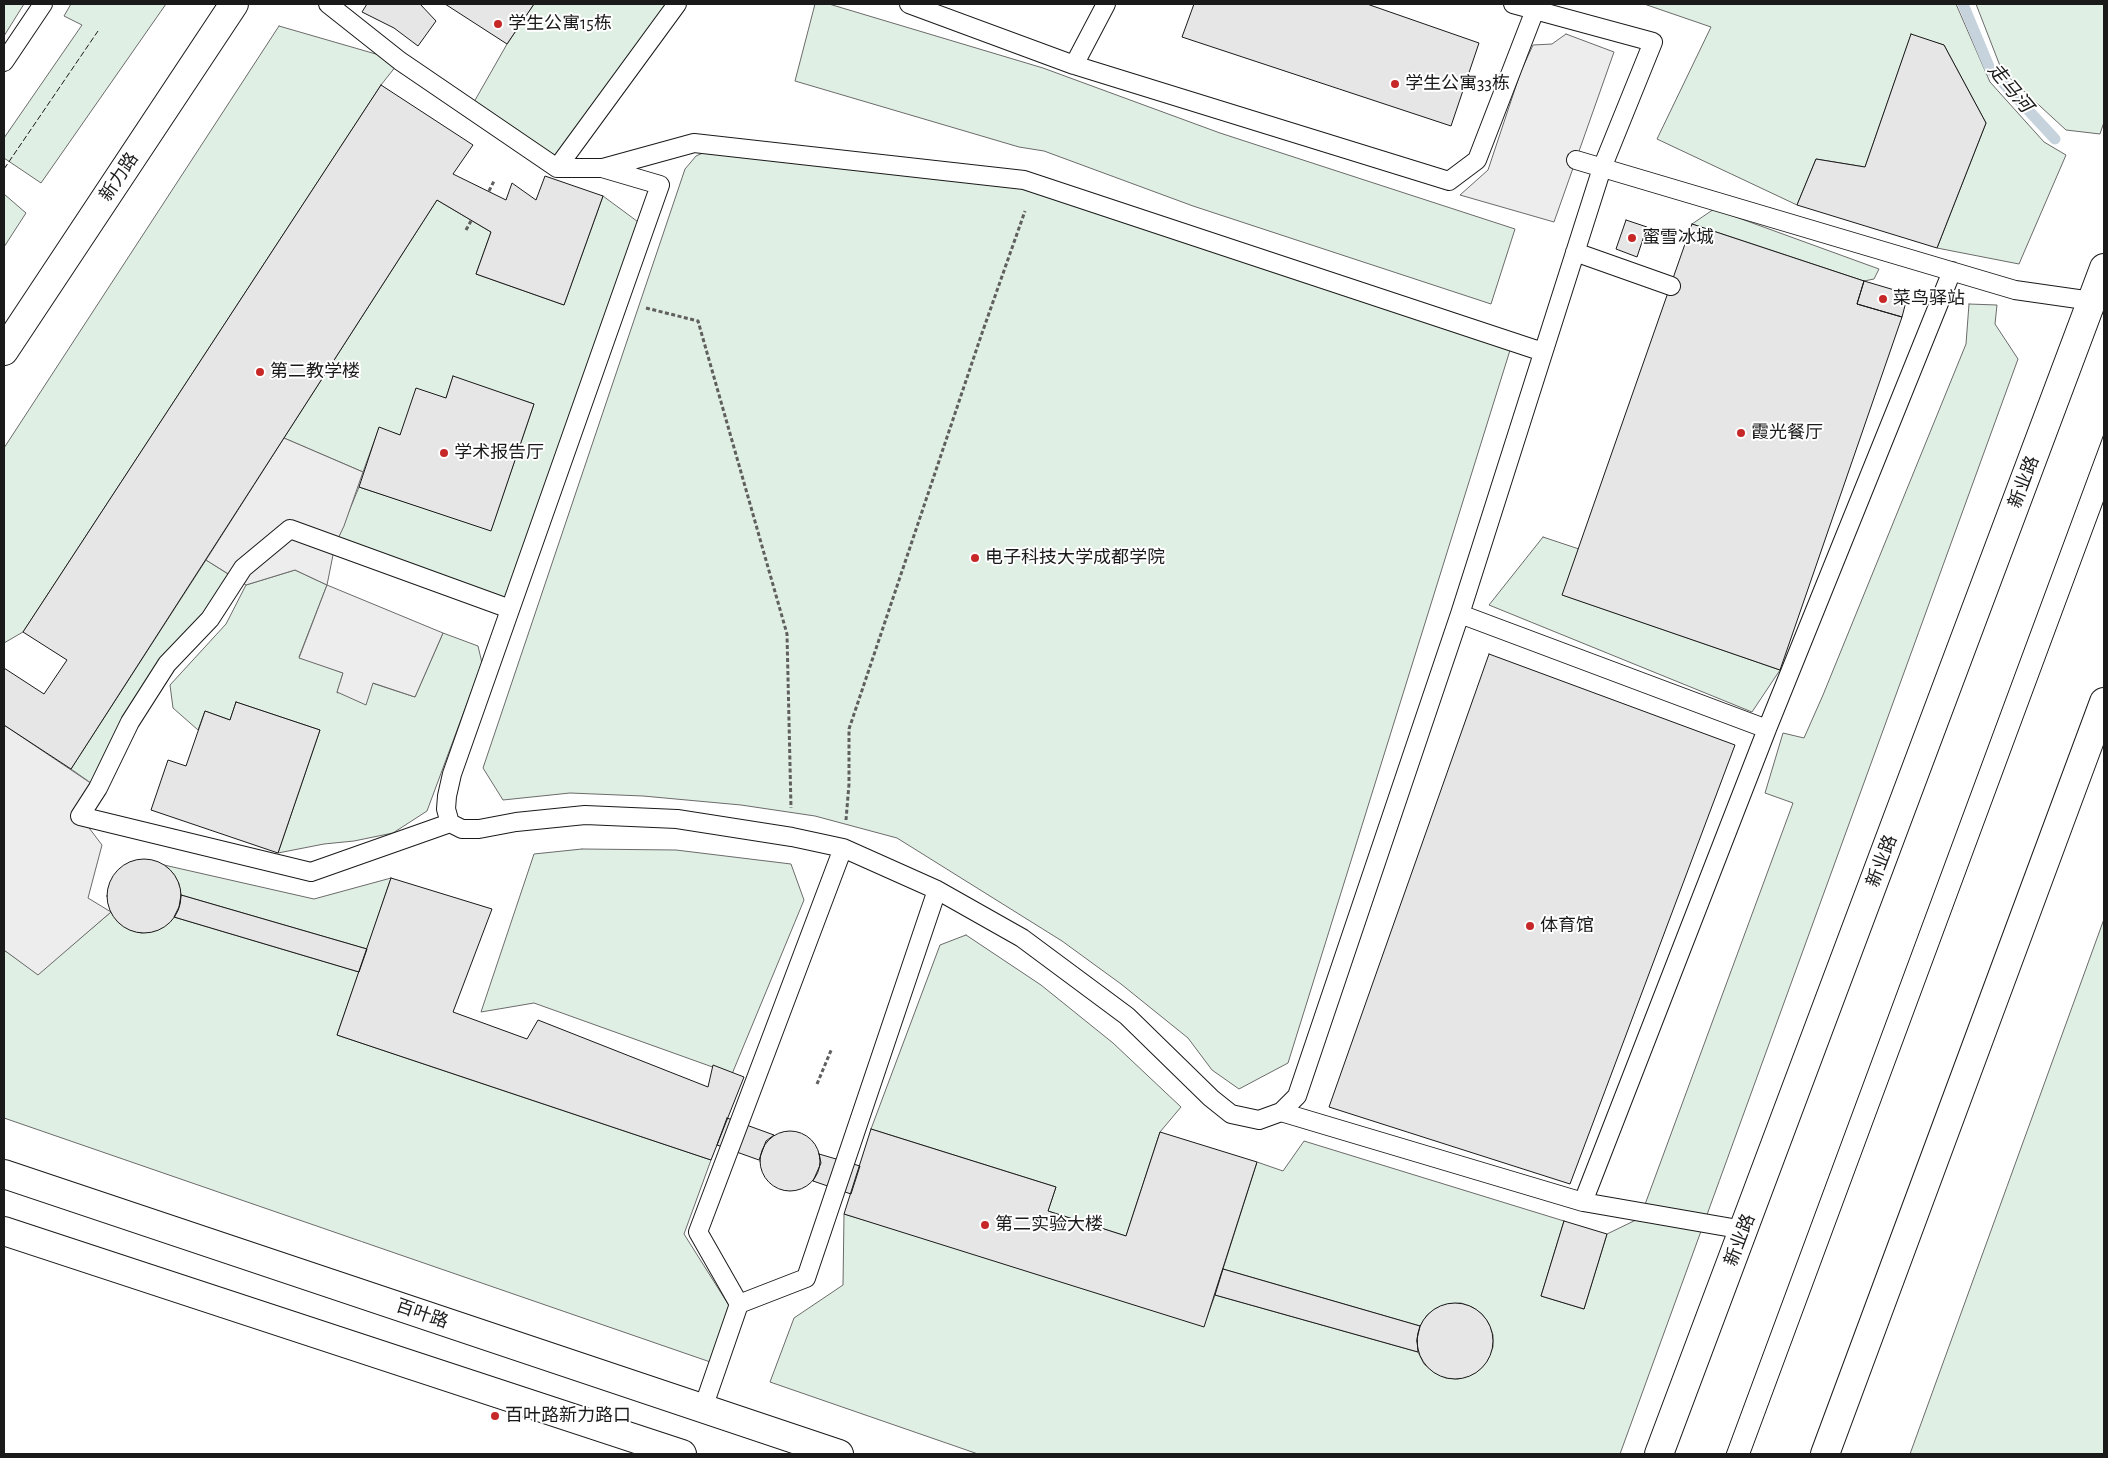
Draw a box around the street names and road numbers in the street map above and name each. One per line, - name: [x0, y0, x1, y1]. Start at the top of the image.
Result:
- street label: 新力路: [95, 149, 143, 205]
- street label: 新业路: [2004, 453, 2044, 511]
- street label: 新业路: [1862, 832, 1902, 890]
- street label: 新业路: [1720, 1211, 1760, 1269]
- street label: 百叶路: [393, 1295, 451, 1333]

